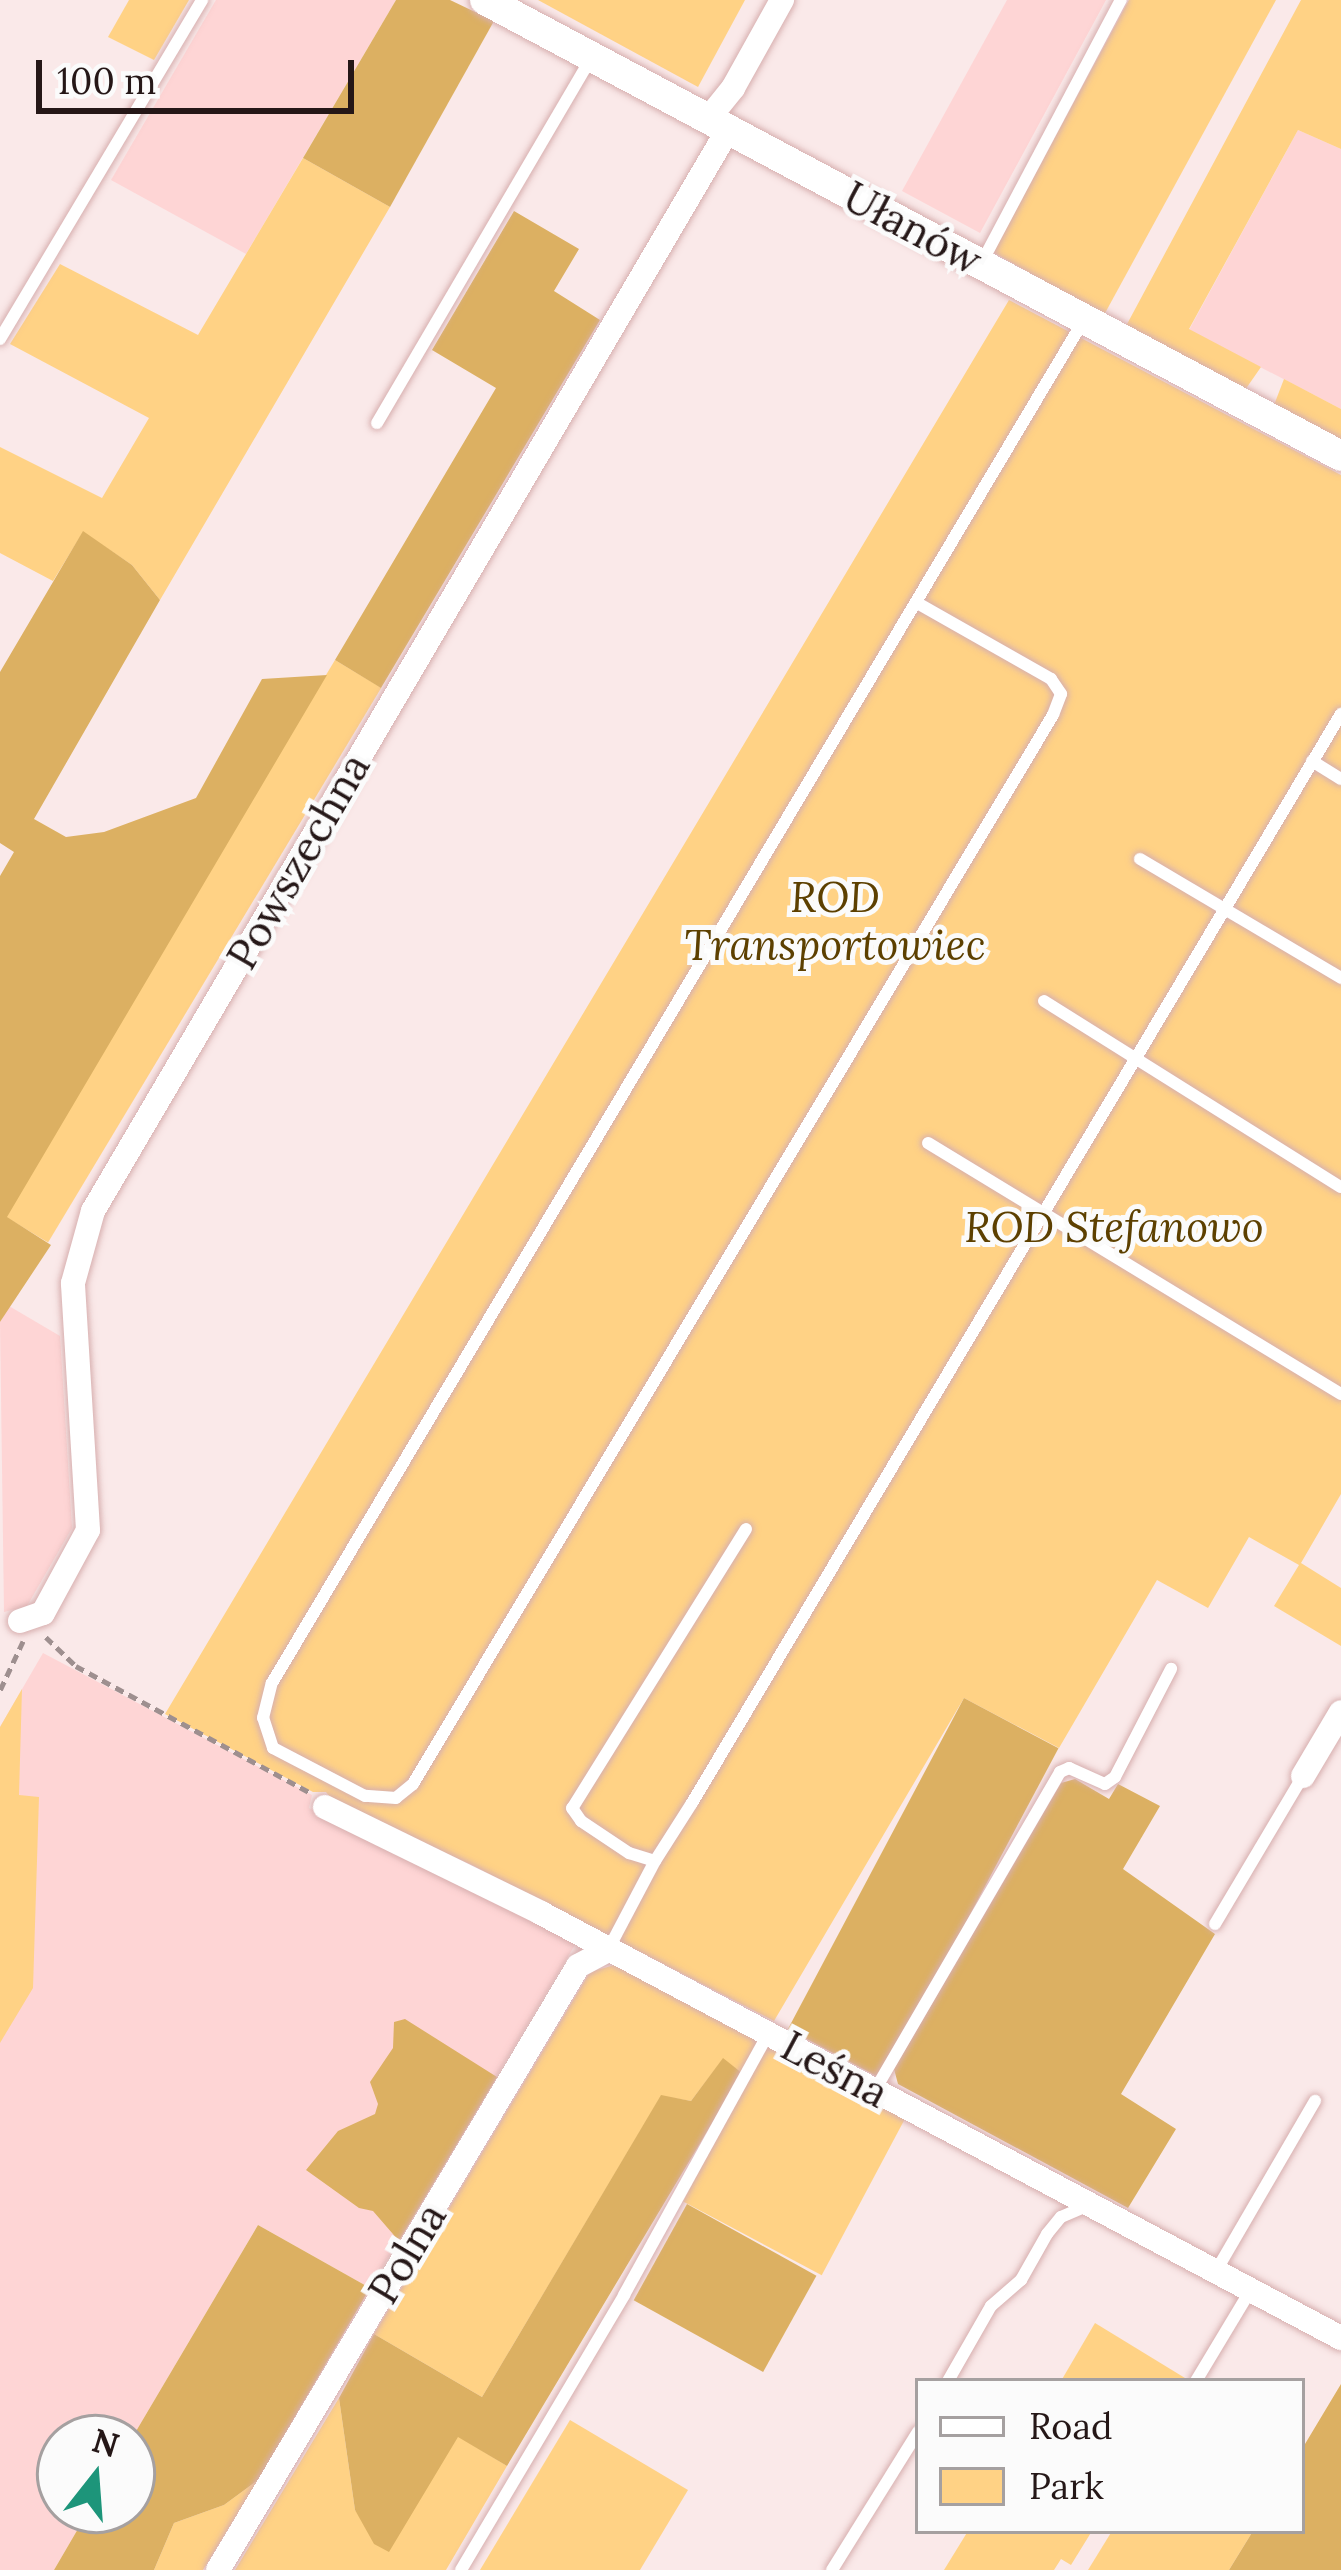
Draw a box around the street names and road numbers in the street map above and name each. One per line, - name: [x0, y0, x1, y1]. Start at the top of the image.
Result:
- street label: Ułanów: [835, 171, 991, 285]
- street label: Powszechna: [216, 744, 380, 978]
- street label: Leśna: [773, 2020, 897, 2118]
- street label: Polna: [358, 2194, 456, 2312]

